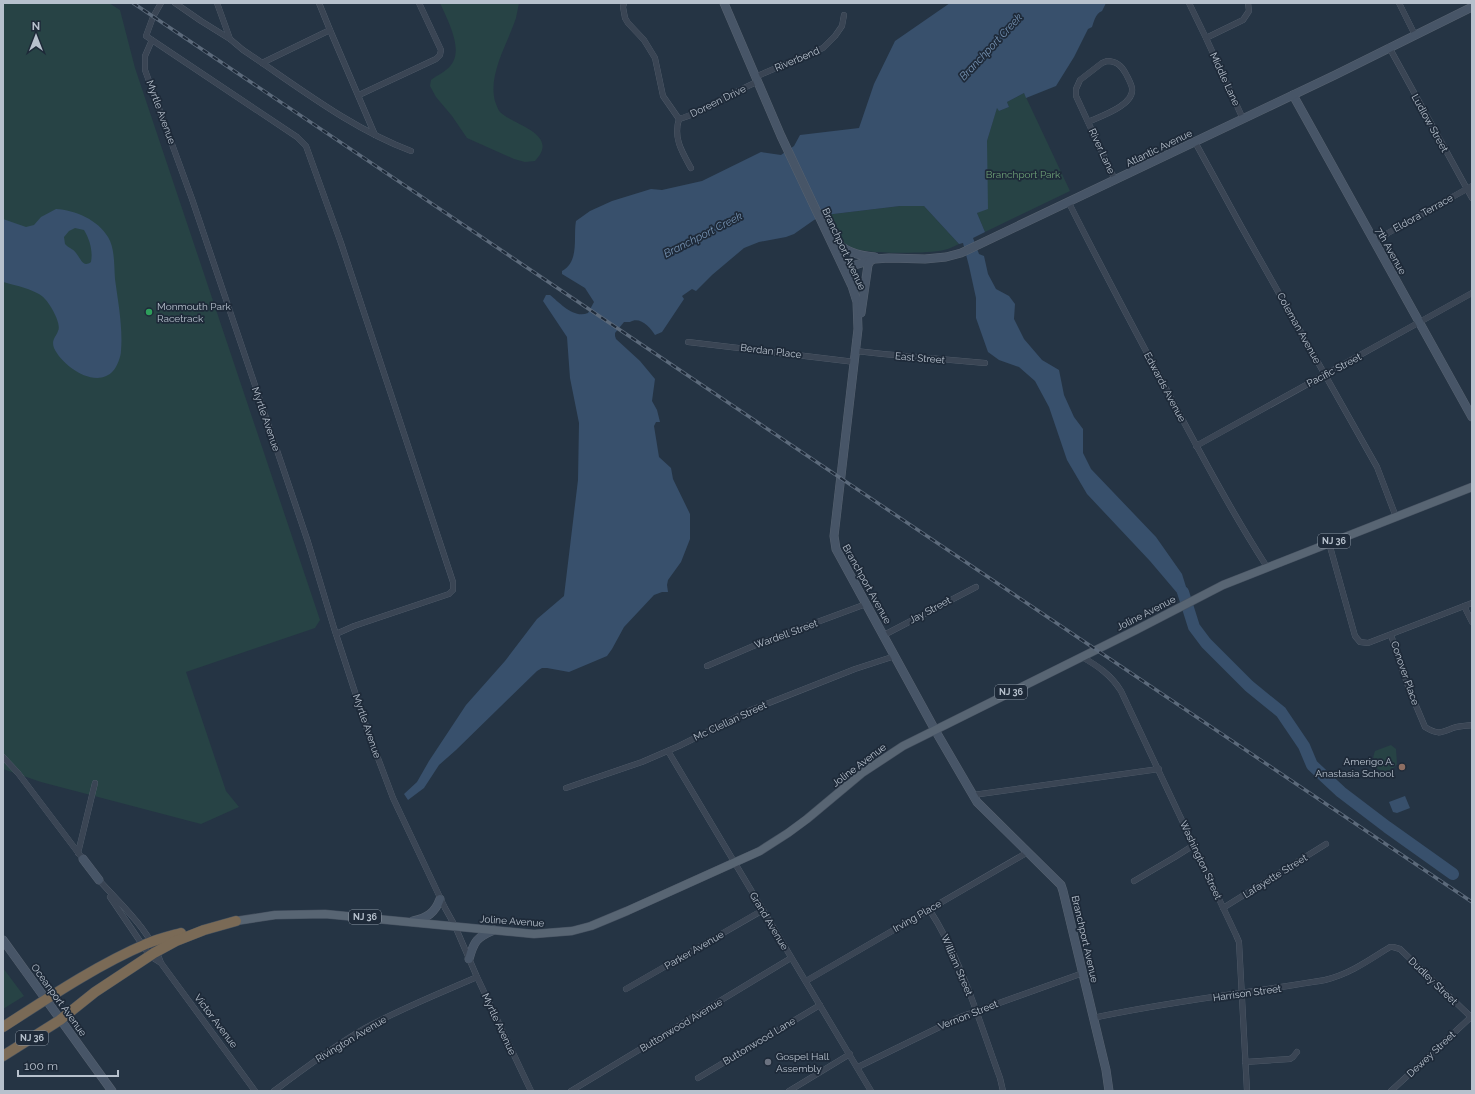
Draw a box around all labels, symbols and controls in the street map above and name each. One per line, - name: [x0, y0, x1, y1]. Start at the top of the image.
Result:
- water label: Branchport Creek: [957, 11, 1025, 83]
- north arrow: [16, 16, 56, 56]
- text: N: [32, 20, 40, 33]
- street label: Riverbend: [773, 45, 821, 73]
- street label: Middle Lane: [1208, 51, 1242, 108]
- street label: Myrtle Avenue: [144, 79, 178, 145]
- street label: Doreen Drive: [688, 83, 748, 119]
- street label: Ludlow Street: [1410, 92, 1451, 154]
- street label: River Lane: [1087, 127, 1117, 175]
- street label: Atlantic Avenue: [1124, 127, 1194, 169]
- park label: Branchport Park: [986, 169, 1061, 180]
- street label: Eldora Terrace: [1391, 192, 1455, 234]
- street label: Branchport Avenue: [820, 206, 868, 292]
- water label: Branchport Creek: [661, 209, 745, 260]
- street label: 7th Avenue: [1374, 226, 1408, 276]
- street label: Coleman Avenue: [1275, 291, 1323, 365]
- place label: Monmouth Park Racetrack: [157, 301, 231, 324]
- marker: Monmouth Park Racetrack: [144, 307, 154, 317]
- street label: Berdan Place: [740, 342, 802, 360]
- street label: East Street: [895, 350, 946, 366]
- street label: Edwards Avenue: [1142, 350, 1188, 424]
- street label: Pacific Street: [1305, 351, 1364, 389]
- street label: Myrtle Avenue: [250, 386, 282, 453]
- road number: NJ 36: [1318, 534, 1350, 548]
- street label: Branchport Avenue: [841, 542, 893, 626]
- street label: Joline Avenue: [1115, 593, 1177, 633]
- street label: Jay Street: [907, 594, 953, 626]
- street label: Wardell Street: [753, 617, 820, 651]
- street label: Conover Place: [1389, 640, 1421, 707]
- road number: NJ 36: [995, 685, 1027, 699]
- street label: Myrtle Avenue: [351, 693, 383, 760]
- street label: Mc Clellan Street: [692, 699, 769, 743]
- street label: Joline Avenue: [830, 741, 888, 789]
- place label: Amerigo A. Anastasia School: [1315, 756, 1394, 779]
- marker: Amerigo A. Anastasia School: [1397, 762, 1407, 772]
- street label: Washington Street: [1178, 819, 1224, 902]
- street label: Lafayette Street: [1241, 851, 1310, 900]
- street label: Grand Avenue: [747, 890, 791, 952]
- street label: Branchport Avenue: [1070, 894, 1100, 984]
- street label: Irving Place: [891, 898, 943, 934]
- road number: NJ 36: [349, 910, 381, 924]
- street label: Joline Avenue: [479, 913, 545, 929]
- street label: Parker Avenue: [662, 929, 726, 971]
- street label: William Street: [939, 933, 975, 998]
- street label: Dudley Street: [1406, 955, 1460, 1007]
- street label: Oceanport Avenue: [29, 962, 89, 1038]
- street label: Harrison Street: [1212, 983, 1283, 1003]
- street label: Myrtle Avenue: [480, 991, 518, 1057]
- street label: Victor Avenue: [192, 992, 240, 1050]
- street label: Buttonwood Avenue: [638, 996, 724, 1054]
- street label: Vernon Street: [937, 998, 1000, 1032]
- street label: Rivington Avenue: [314, 1013, 388, 1064]
- street label: Buttonwood Lane: [721, 1015, 797, 1067]
- street label: Dewey Street: [1405, 1028, 1458, 1079]
- road number: NJ 36: [16, 1031, 48, 1045]
- place label: Gospel Hall Assembly: [776, 1051, 829, 1074]
- scale bar: [18, 1052, 118, 1078]
- marker: Gospel Hall Assembly: [763, 1057, 773, 1067]
- text: 100 m: [24, 1059, 58, 1073]

